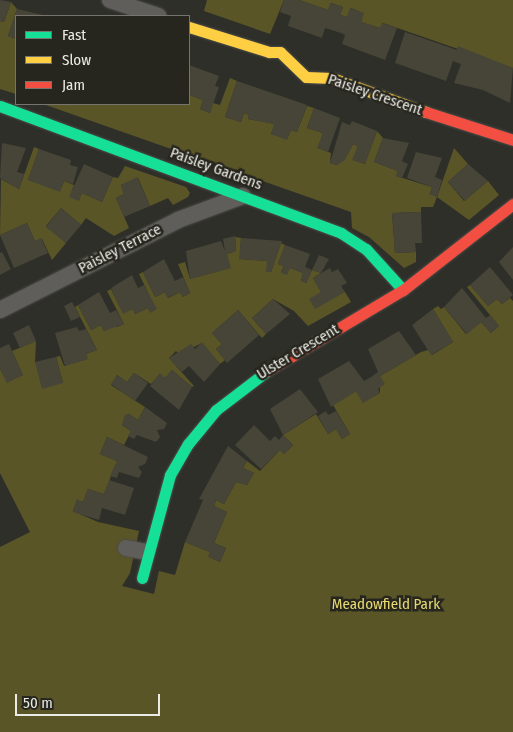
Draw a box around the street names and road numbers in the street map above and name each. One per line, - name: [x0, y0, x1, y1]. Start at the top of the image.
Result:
- street label: Paisley Crescent: [326, 70, 424, 120]
- street label: Paisley Gardens: [168, 144, 264, 194]
- street label: Paisley Terrace: [76, 220, 164, 278]
- street label: Ulster Crescent: [254, 320, 342, 384]

